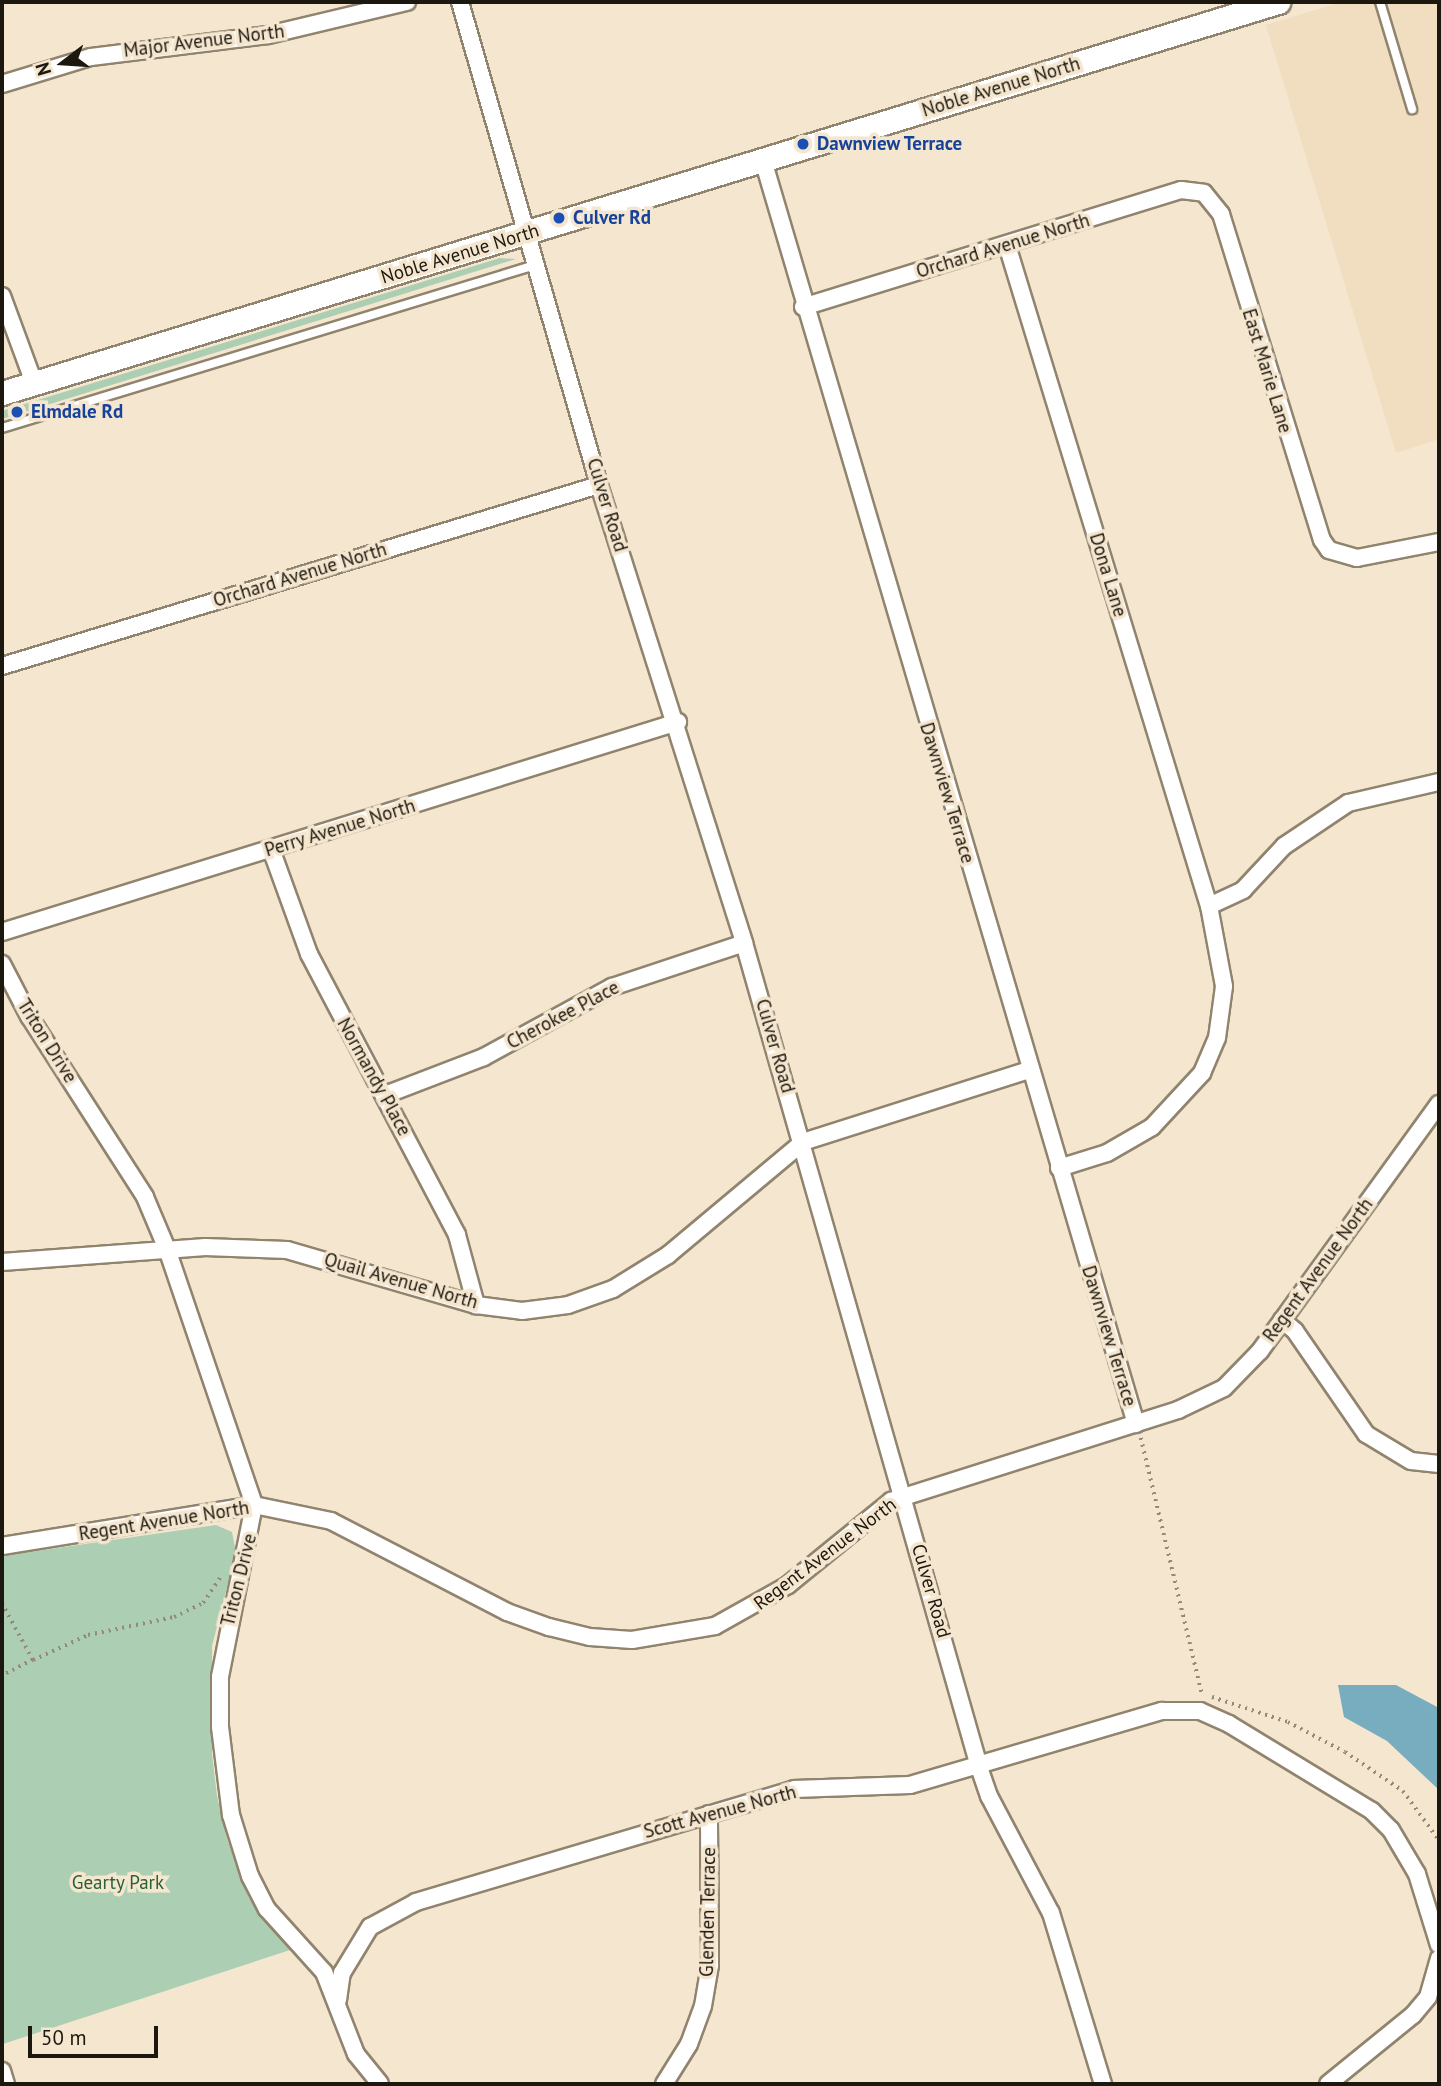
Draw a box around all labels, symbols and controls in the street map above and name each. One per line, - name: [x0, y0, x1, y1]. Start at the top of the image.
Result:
- street label: Major Avenue North: [122, 20, 286, 62]
- north arrow: [28, 28, 98, 98]
- street label: Noble Avenue North: [919, 52, 1083, 122]
- text: N: [30, 60, 56, 79]
- place label: Dawnview Terrace: [817, 133, 963, 155]
- marker: Dawnview Terrace: [795, 136, 811, 152]
- place label: Culver Rd: [573, 207, 651, 229]
- street label: Orchard Avenue North: [913, 209, 1093, 283]
- marker: Culver Rd: [551, 210, 567, 226]
- street label: Noble Avenue North: [378, 219, 542, 289]
- street label: East Marie Lane: [1237, 306, 1297, 436]
- place label: Elmdale Rd: [31, 401, 123, 423]
- marker: Elmdale Rd: [9, 404, 25, 420]
- street label: Culver Road: [582, 455, 632, 555]
- street label: Dona Lane: [1084, 530, 1132, 620]
- street label: Orchard Avenue North: [210, 538, 390, 612]
- street label: Dawnview Terrace: [915, 719, 979, 867]
- street label: Perry Avenue North: [261, 794, 419, 862]
- street label: Cherokee Place: [503, 976, 623, 1054]
- street label: Triton Drive: [12, 995, 82, 1087]
- street label: Culver Road: [751, 996, 799, 1096]
- street label: Normandy Place: [332, 1014, 416, 1140]
- street label: Regent Avenue North: [1258, 1193, 1378, 1347]
- street label: Quail Avenue North: [321, 1248, 481, 1314]
- street label: Dawnview Terrace: [1077, 1262, 1141, 1410]
- street label: Regent Avenue North: [749, 1493, 901, 1615]
- street label: Regent Avenue North: [77, 1496, 251, 1546]
- street label: Triton Drive: [217, 1531, 261, 1629]
- street label: Culver Road: [907, 1541, 955, 1641]
- street label: Scott Avenue North: [641, 1781, 799, 1843]
- street label: Glenden Terrace: [695, 1847, 721, 1977]
- park label: Gearty Park: [71, 1872, 165, 1894]
- scale bar: [32, 2012, 161, 2056]
- text: 50 m: [41, 2024, 87, 2051]

